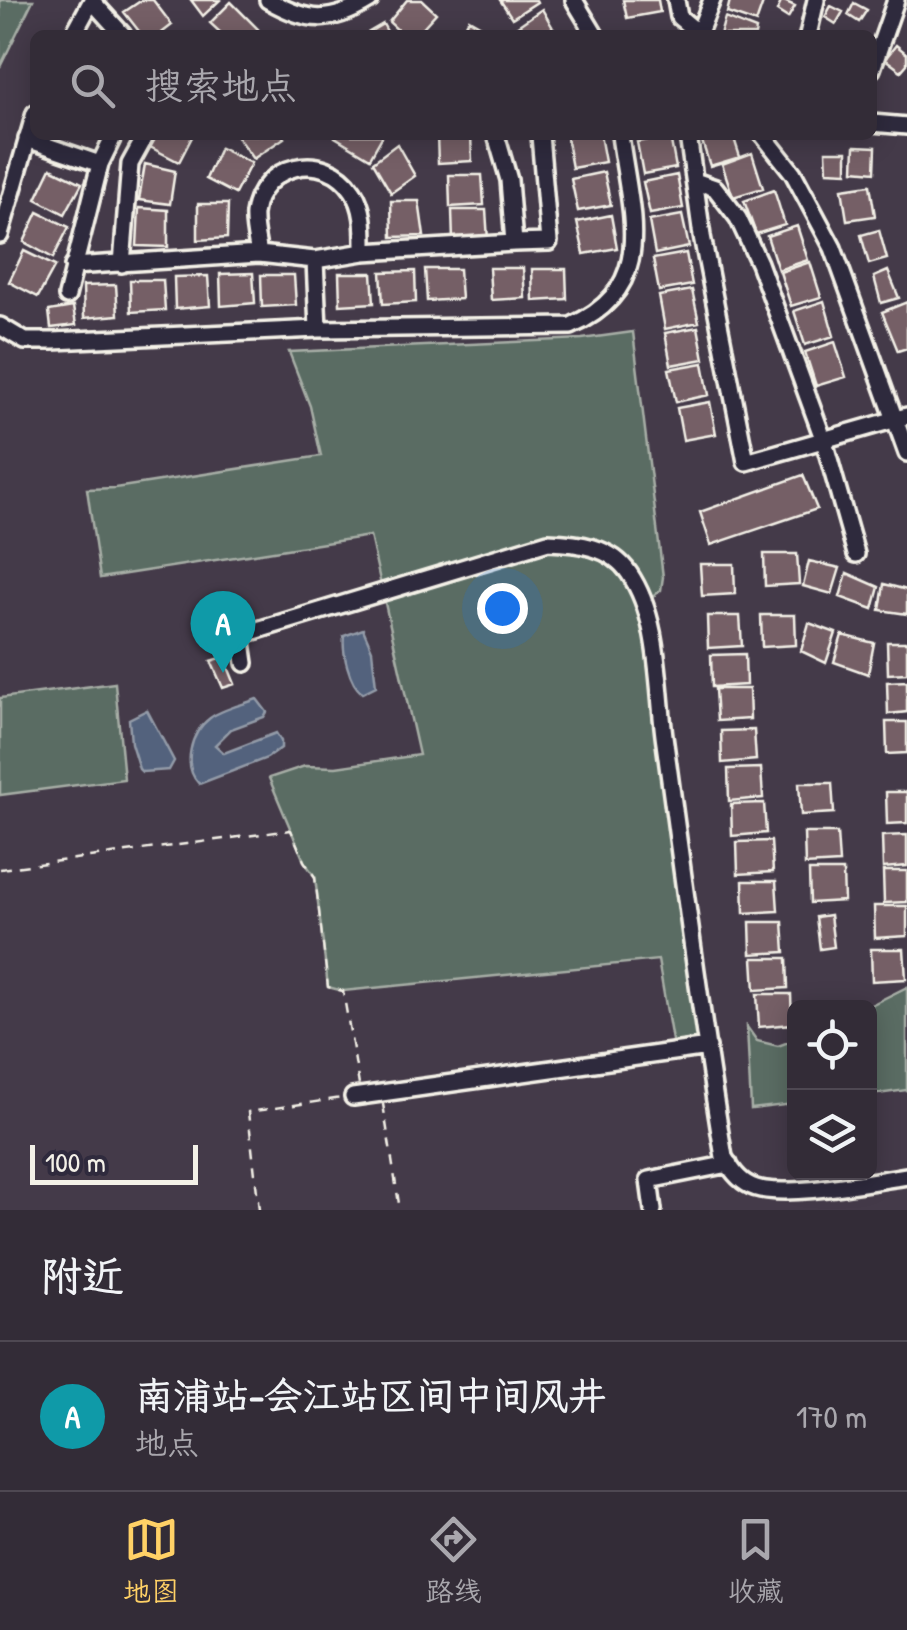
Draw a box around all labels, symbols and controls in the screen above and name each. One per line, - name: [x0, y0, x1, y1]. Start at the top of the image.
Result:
- search box: [30, 30, 877, 140]
- icon: search: [65, 58, 120, 113]
- text: 搜索地点: [145, 59, 297, 111]
- your location: [477, 583, 528, 634]
- pin: A: [190, 590, 256, 673]
- map controls: [787, 1000, 877, 1180]
- button: locate: [787, 1000, 877, 1090]
- button: layers: [787, 1090, 877, 1180]
- scale bar: [30, 1140, 198, 1184]
- text: 100 m: [45, 1143, 106, 1181]
- text: 附近: [40, 1247, 124, 1304]
- text: 南浦站-会江站区间中间风井: [135, 1369, 606, 1421]
- text: A: [65, 1395, 80, 1438]
- text: 170 m: [796, 1395, 867, 1438]
- text: 地点: [135, 1421, 199, 1464]
- tab: 地图: [123, 1512, 179, 1610]
- tab: 路线: [425, 1512, 482, 1610]
- tab: 收藏: [728, 1512, 784, 1610]

